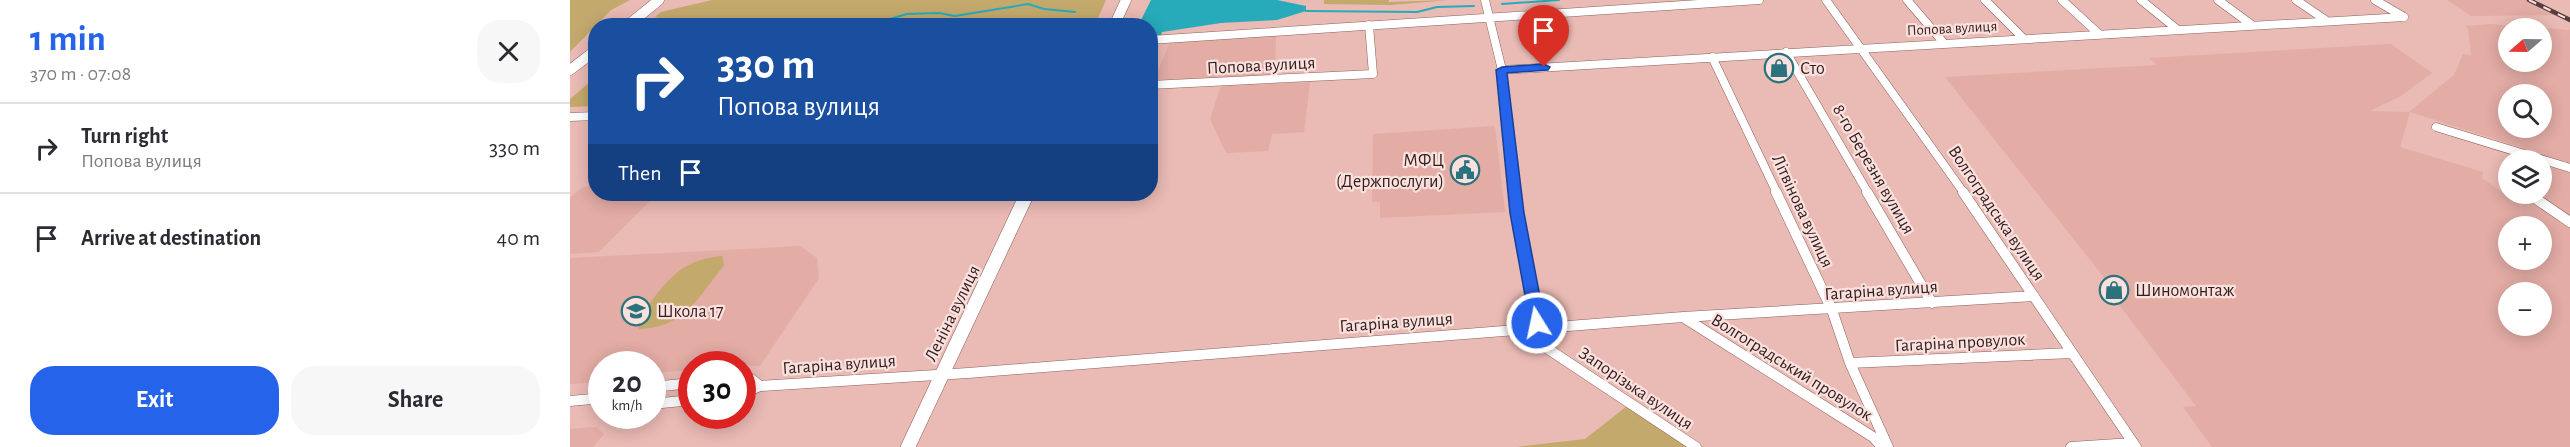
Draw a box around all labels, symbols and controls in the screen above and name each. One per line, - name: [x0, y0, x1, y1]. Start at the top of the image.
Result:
- pin: [1518, 5, 1569, 67]
- icon: arrive: [1527, 14, 1560, 47]
- north arrow: [2498, 18, 2552, 72]
- map controls: [2498, 18, 2552, 336]
- street label: Попова вулиця: [1906, 19, 1998, 38]
- button: close: [477, 20, 540, 83]
- text: 1 min: [30, 21, 106, 57]
- icon: right: [618, 42, 696, 120]
- text: 330 m: [717, 44, 815, 86]
- shop icon: Сто: [1763, 52, 1795, 84]
- street label: Попова вулиця: [1206, 54, 1316, 78]
- place label: Сто: [1800, 60, 1825, 78]
- text: 370 m · 07:08: [30, 64, 131, 84]
- button: search: [2498, 84, 2552, 138]
- text: Попова вулиця: [717, 93, 880, 120]
- street label: 8-го Березня вулиця: [1829, 102, 1918, 237]
- text: Turn right: [81, 125, 168, 147]
- icon: right: [30, 132, 63, 165]
- text: 330 m: [489, 137, 540, 159]
- street label: Волгоградська вулиця: [1944, 143, 2048, 284]
- button: layers: [2498, 150, 2552, 204]
- text: Попова вулиця: [81, 151, 202, 171]
- place label: МФЦ (Держпослуги): [1336, 152, 1444, 191]
- street label: Літвінова вулиця: [1768, 152, 1836, 271]
- public building icon: МФЦ (Держпослуги): [1449, 154, 1481, 186]
- icon: arrive: [674, 156, 707, 189]
- text: Then: [618, 162, 662, 184]
- button: +: [2498, 216, 2552, 270]
- icon: arrive: [30, 222, 63, 255]
- text: Arrive at destination: [81, 227, 261, 249]
- text: 40 m: [497, 227, 540, 249]
- street label: Леніна вулиця: [922, 263, 984, 364]
- shop icon: Шиномонтаж: [2098, 274, 2130, 306]
- street label: Гагаріна вулиця: [1824, 278, 1938, 304]
- place label: Шиномонтаж: [2135, 282, 2235, 300]
- button: −: [2498, 282, 2552, 336]
- position arrow: [1505, 291, 1569, 355]
- school or university icon: Школа 17: [620, 295, 652, 327]
- place label: Школа 17: [657, 303, 723, 321]
- street label: Гагаріна вулиця: [1339, 310, 1453, 336]
- street label: Волгоградський провулок: [1708, 311, 1876, 425]
- street label: Гагаріна провулок: [1894, 331, 2026, 355]
- street label: Запорізька вулиця: [1575, 344, 1696, 434]
- speed limit sign: 30: [678, 351, 756, 429]
- street label: Гагаріна вулиця: [782, 352, 896, 378]
- button: Exit: [30, 366, 279, 435]
- button: Share: [291, 366, 540, 435]
- text: 20: [612, 368, 642, 398]
- text: km/h: [612, 398, 642, 413]

